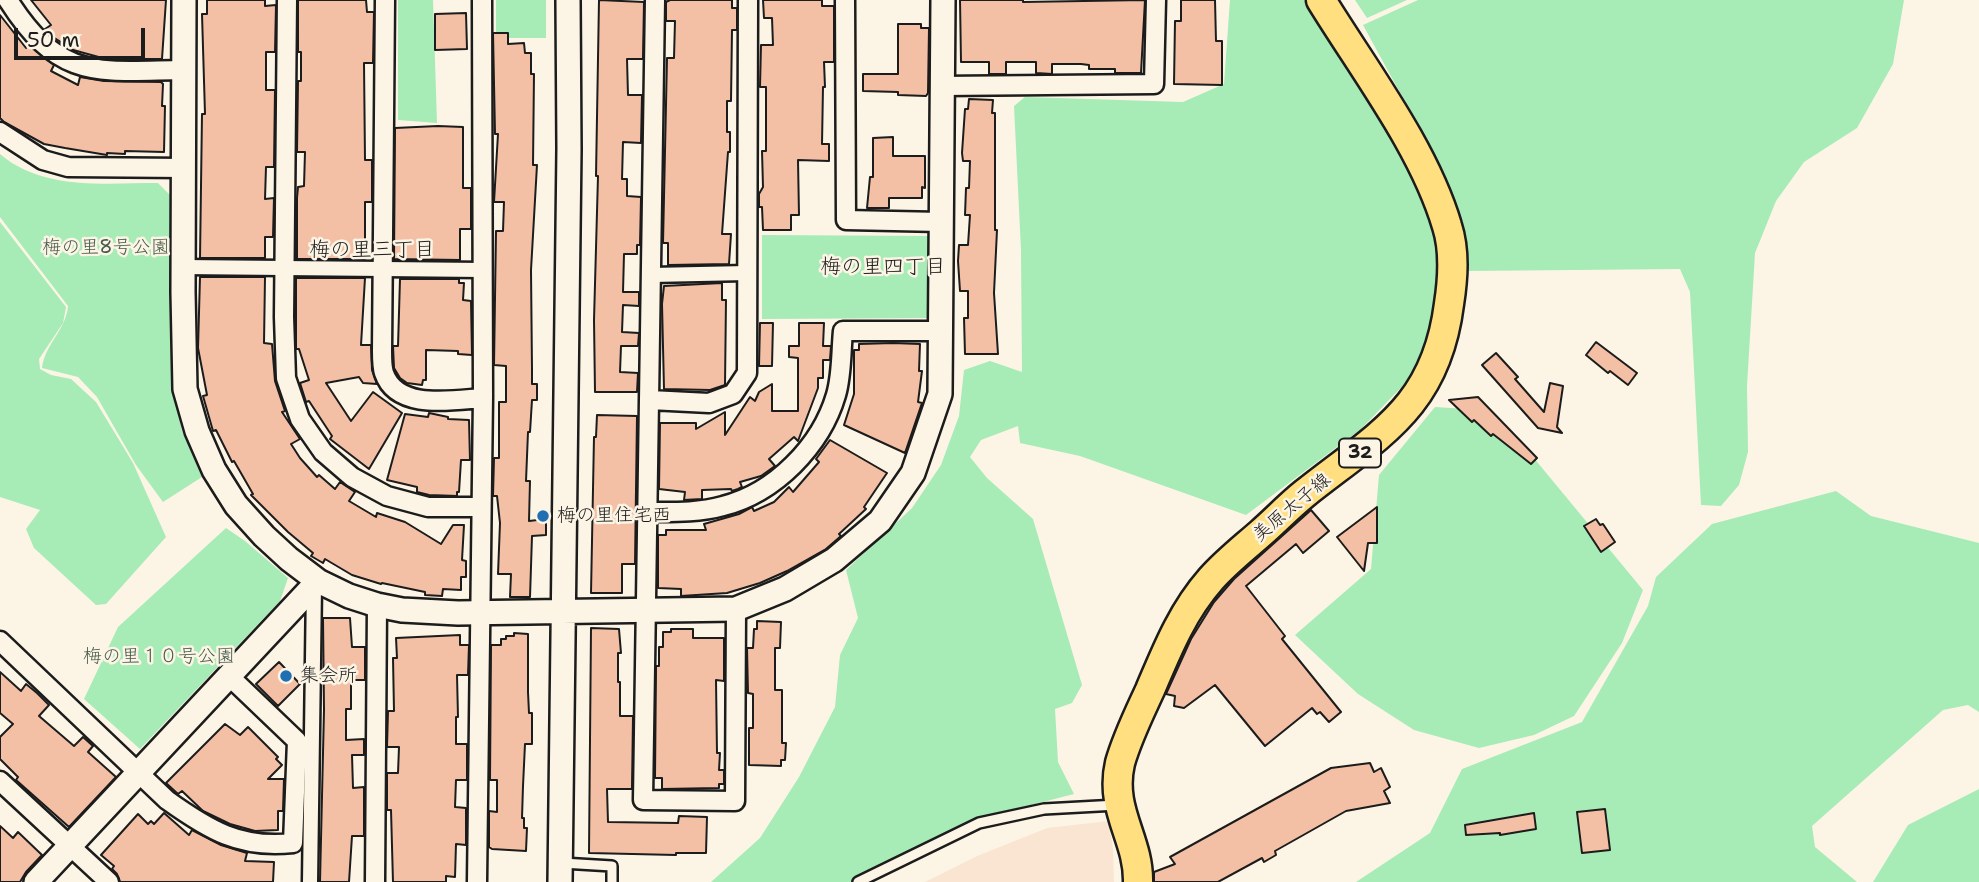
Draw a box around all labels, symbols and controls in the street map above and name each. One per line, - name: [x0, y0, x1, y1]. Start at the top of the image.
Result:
- scale bar: [18, 14, 149, 58]
- text: 50 m: [27, 26, 80, 54]
- park label: 梅の里8号公園: [42, 237, 170, 259]
- district label: 梅の里三丁目: [309, 238, 435, 264]
- district label: 梅の里四丁目: [820, 255, 946, 281]
- road number: 32: [1339, 438, 1381, 467]
- street label: 美原太子線: [1248, 469, 1336, 547]
- place label: 梅の里住宅西: [557, 505, 671, 527]
- marker: 梅の里住宅西: [535, 508, 551, 524]
- park label: 梅の里１０号公園: [83, 646, 235, 668]
- place label: 集会所: [300, 665, 357, 687]
- marker: 集会所: [278, 668, 294, 684]

